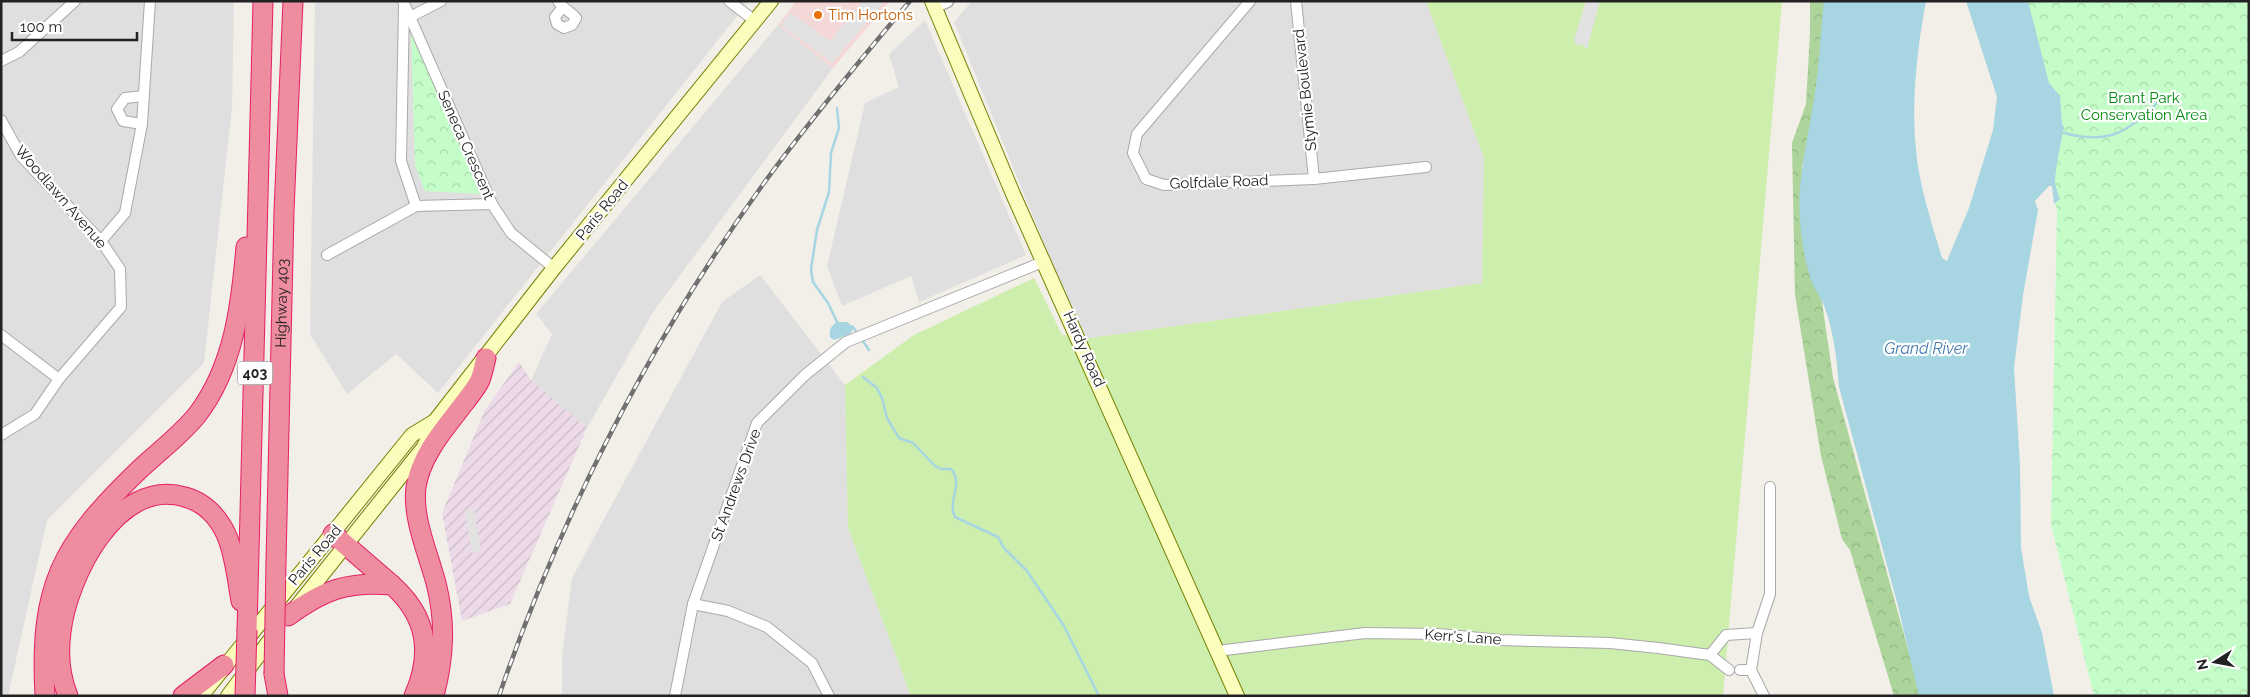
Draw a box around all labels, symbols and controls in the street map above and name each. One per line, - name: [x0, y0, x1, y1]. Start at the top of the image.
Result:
- place label: Tim Hortons: [828, 6, 913, 24]
- marker: Tim Hortons: [812, 9, 824, 21]
- scale bar: [12, 10, 138, 42]
- text: 100 m: [20, 18, 62, 36]
- street label: Stymie Boulevard: [1290, 28, 1320, 152]
- street label: Seneca Crescent: [434, 88, 498, 202]
- park label: Brant Park Conservation Area: [2081, 89, 2207, 124]
- street label: Woodlawn Avenue: [11, 142, 111, 252]
- street label: Golfdale Road: [1169, 171, 1269, 193]
- street label: Paris Road: [572, 176, 632, 244]
- street label: Highway 403: [272, 258, 292, 348]
- street label: Hardy Road: [1059, 308, 1109, 390]
- water label: Grand River: [1884, 339, 1968, 358]
- road number: 403: [238, 362, 272, 384]
- street label: St Andrews Drive: [707, 426, 765, 544]
- street label: Paris Road: [285, 521, 345, 589]
- street label: Kerr's Lane: [1424, 625, 1502, 649]
- north arrow: [2190, 637, 2240, 687]
- text: N: [2193, 658, 2211, 671]

